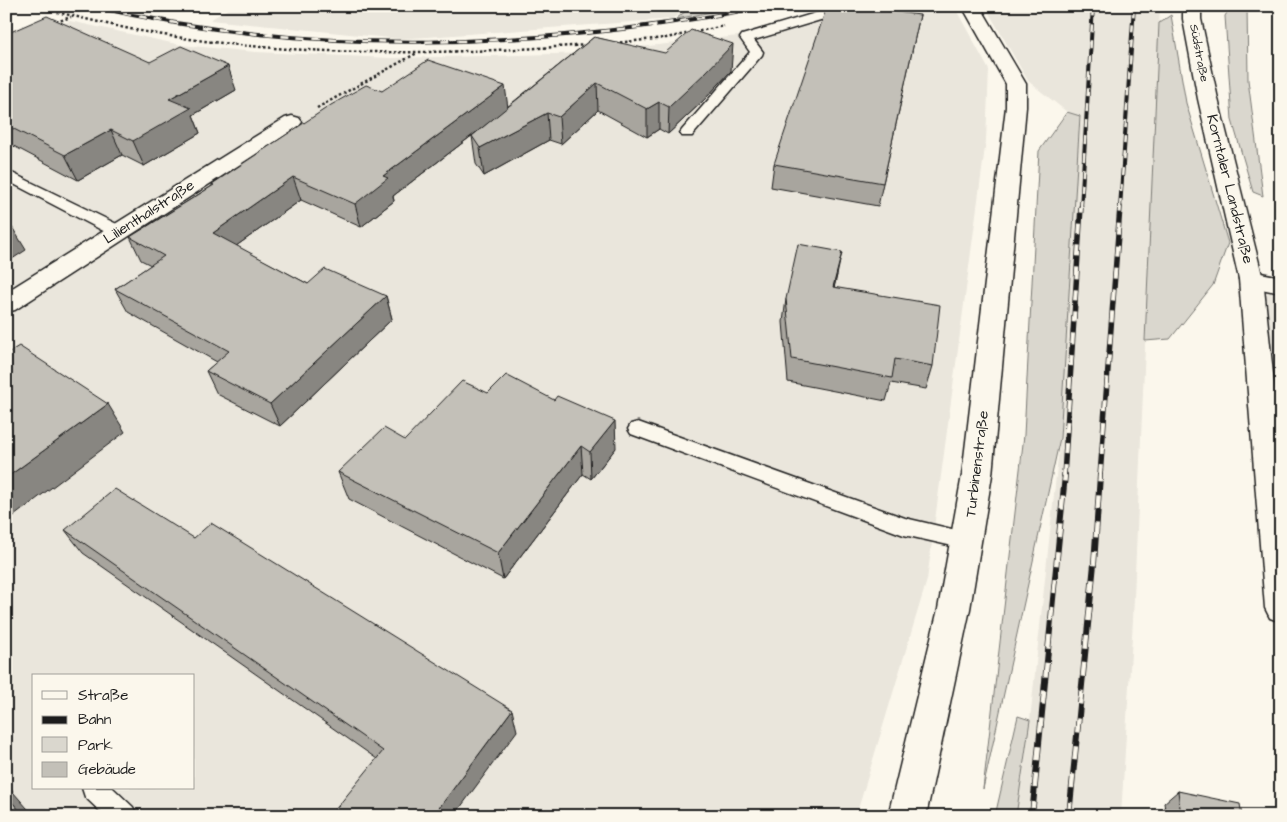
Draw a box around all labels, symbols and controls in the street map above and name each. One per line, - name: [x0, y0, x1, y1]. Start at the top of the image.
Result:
- street label: Südstraße: [1185, 23, 1213, 84]
- street label: Korntaler Landstraße: [1201, 112, 1259, 266]
- street label: Lilienthalstraße: [99, 175, 199, 249]
- street label: Turbinenstraße: [960, 409, 994, 519]
- legend: [32, 674, 195, 790]
- text: Straße: [78, 685, 128, 706]
- text: Bahn: [78, 709, 112, 730]
- text: Park: [78, 735, 113, 756]
- text: Gebäude: [78, 759, 136, 780]

